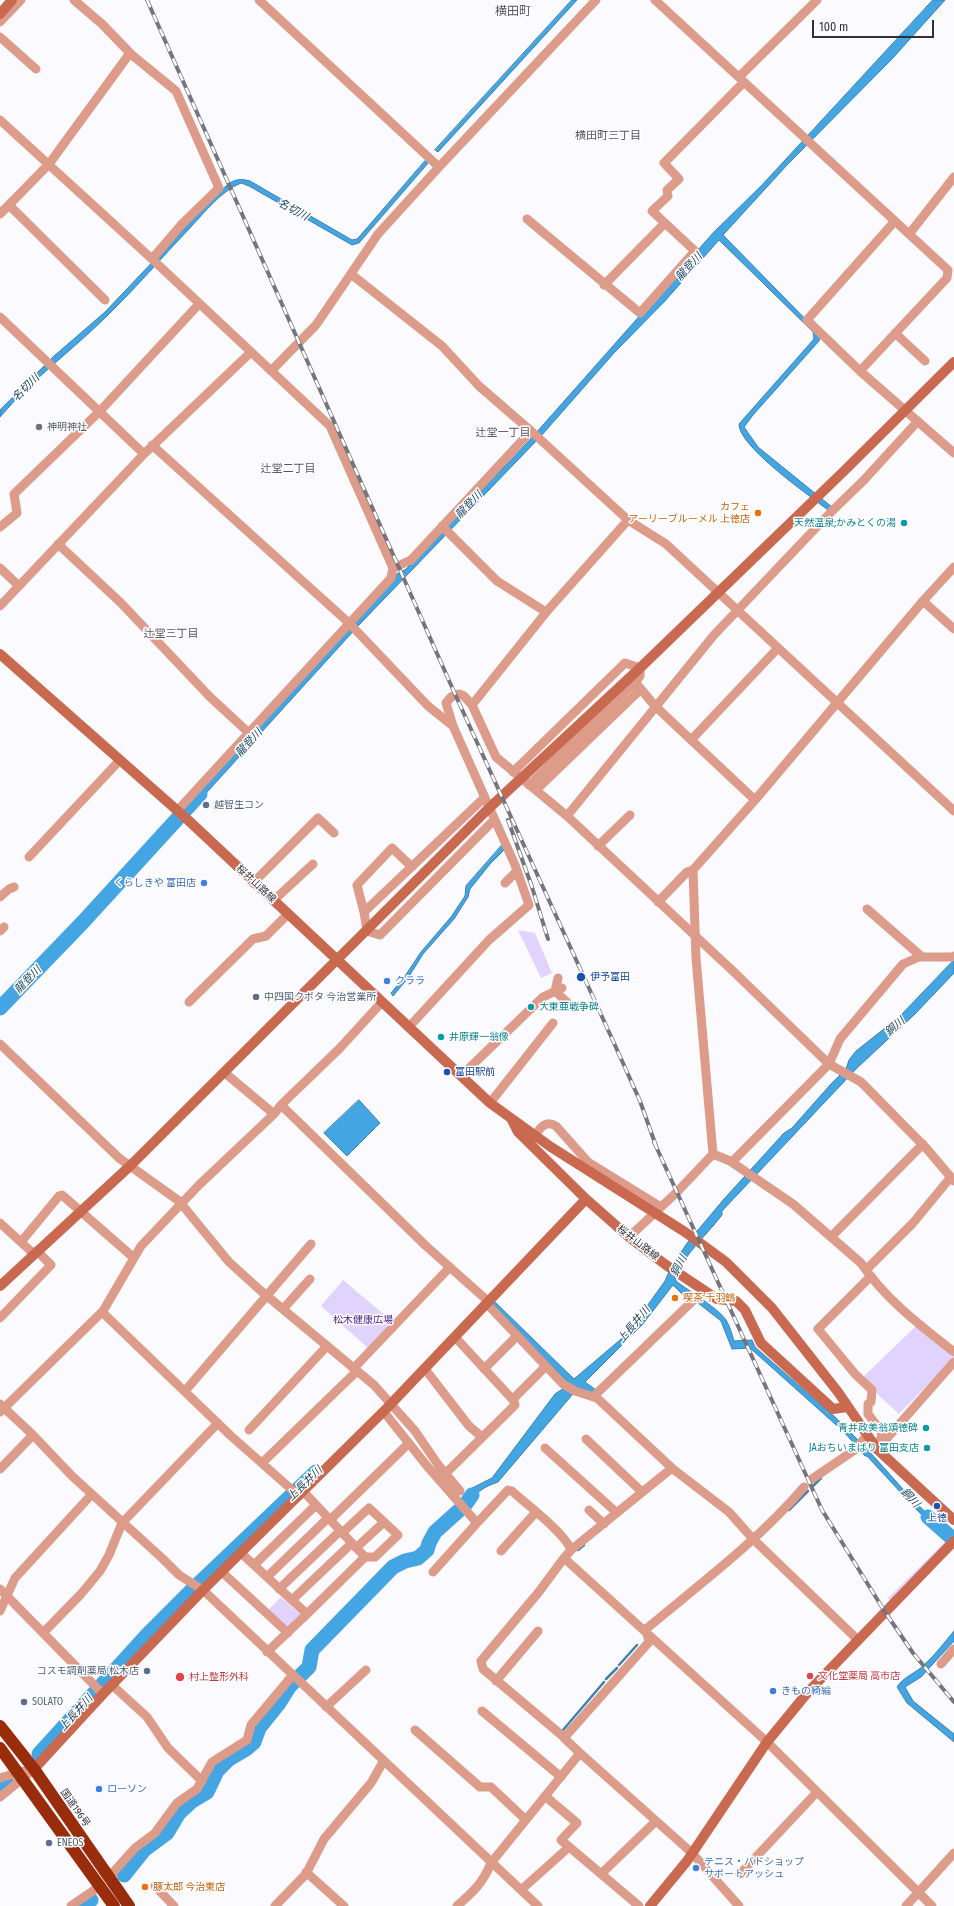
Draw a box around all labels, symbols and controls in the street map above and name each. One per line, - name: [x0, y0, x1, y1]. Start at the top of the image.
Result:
- district label: 横田町: [495, 5, 531, 19]
- scale bar: [814, 12, 936, 38]
- text: 100 m: [819, 20, 848, 34]
- district label: 横田町三丁目: [575, 129, 641, 143]
- water label: 名切川: [275, 196, 311, 224]
- water label: 龍登川: [673, 250, 705, 284]
- water label: 名切川: [10, 372, 42, 404]
- place label: 神明神社: [47, 421, 87, 433]
- marker: 神明神社: [34, 422, 44, 432]
- district label: 辻堂一丁目: [476, 426, 530, 440]
- district label: 辻堂二丁目: [261, 462, 315, 476]
- water label: 龍登川: [453, 489, 485, 521]
- place label: カフェ アーリーブルーメル 上徳店: [628, 501, 750, 524]
- marker: カフェ アーリーブルーメル 上徳店: [753, 508, 763, 518]
- place label: 天然温泉;かみとくの湯: [794, 517, 896, 529]
- marker: 天然温泉;かみとくの湯: [899, 518, 909, 528]
- district label: 辻堂三丁目: [144, 627, 198, 641]
- water label: 龍登川: [233, 726, 265, 760]
- place label: 越智生コン: [214, 799, 264, 811]
- marker: 越智生コン: [201, 800, 211, 810]
- street label: 桜井山路線: [234, 863, 278, 905]
- place label: くらしきや 富田店: [114, 877, 196, 889]
- marker: くらしきや 富田店: [199, 878, 209, 888]
- water label: 龍登川: [12, 964, 44, 996]
- marker: 伊予富田: [575, 971, 587, 983]
- place label: 伊予富田: [590, 971, 630, 983]
- place label: クララ: [395, 975, 425, 987]
- marker: クララ: [382, 976, 392, 986]
- place label: 中四国クボタ 今治営業所: [264, 991, 376, 1003]
- marker: 中四国クボタ 今治営業所: [251, 992, 261, 1002]
- place label: 大東亜戦争碑: [539, 1001, 599, 1013]
- marker: 大東亜戦争碑: [526, 1002, 536, 1012]
- water label: 銅川: [882, 1015, 908, 1039]
- place label: 井原輝一翁像: [449, 1031, 509, 1043]
- marker: 井原輝一翁像: [436, 1032, 446, 1042]
- place label: 富田駅前: [455, 1066, 495, 1078]
- marker: 富田駅前: [442, 1067, 452, 1077]
- street label: 桜井山路線: [615, 1223, 661, 1263]
- water label: 銅川: [668, 1253, 690, 1279]
- place label: 喫茶 千羽鶴: [683, 1292, 735, 1304]
- marker: 喫茶 千羽鶴: [670, 1293, 680, 1303]
- water label: 上長井川: [615, 1304, 653, 1346]
- park label: 松木健康広場: [333, 1314, 393, 1326]
- place label: 青井政美翁頌徳碑: [838, 1422, 918, 1434]
- marker: 青井政美翁頌徳碑: [921, 1423, 931, 1433]
- place label: JAおちいまばり 富田支店: [809, 1442, 919, 1454]
- marker: JAおちいまばり 富田支店: [922, 1443, 932, 1453]
- water label: 上長井川: [285, 1464, 325, 1504]
- water label: 銅川: [898, 1485, 922, 1511]
- marker: 上徳: [932, 1501, 942, 1511]
- place label: 上徳: [927, 1512, 947, 1524]
- place label: コスモ調剤薬局 松木店: [37, 1665, 139, 1677]
- marker: コスモ調剤薬局 松木店: [142, 1666, 152, 1676]
- place label: 文化堂薬局 高市店: [818, 1670, 900, 1682]
- marker: 村上整形外科: [174, 1671, 186, 1683]
- place label: 村上整形外科: [189, 1671, 249, 1683]
- marker: 文化堂薬局 高市店: [805, 1671, 815, 1681]
- place label: きもの綺綸: [781, 1685, 831, 1697]
- marker: きもの綺綸: [768, 1686, 778, 1696]
- water label: 上長井川: [56, 1692, 96, 1734]
- place label: SOLATO: [32, 1696, 63, 1708]
- marker: SOLATO: [19, 1697, 29, 1707]
- place label: ローソン: [107, 1783, 147, 1795]
- marker: ローソン: [94, 1784, 104, 1794]
- street label: 国道196号: [58, 1787, 92, 1829]
- place label: ENEOS: [57, 1837, 84, 1849]
- marker: ENEOS: [44, 1838, 54, 1848]
- place label: テニス・バドショップ サポートアッシュ: [704, 1856, 804, 1880]
- marker: テニス・バドショップ サポートアッシュ: [691, 1863, 701, 1873]
- place label: 豚太郎 今治東店: [153, 1881, 225, 1893]
- marker: 豚太郎 今治東店: [140, 1882, 150, 1892]

